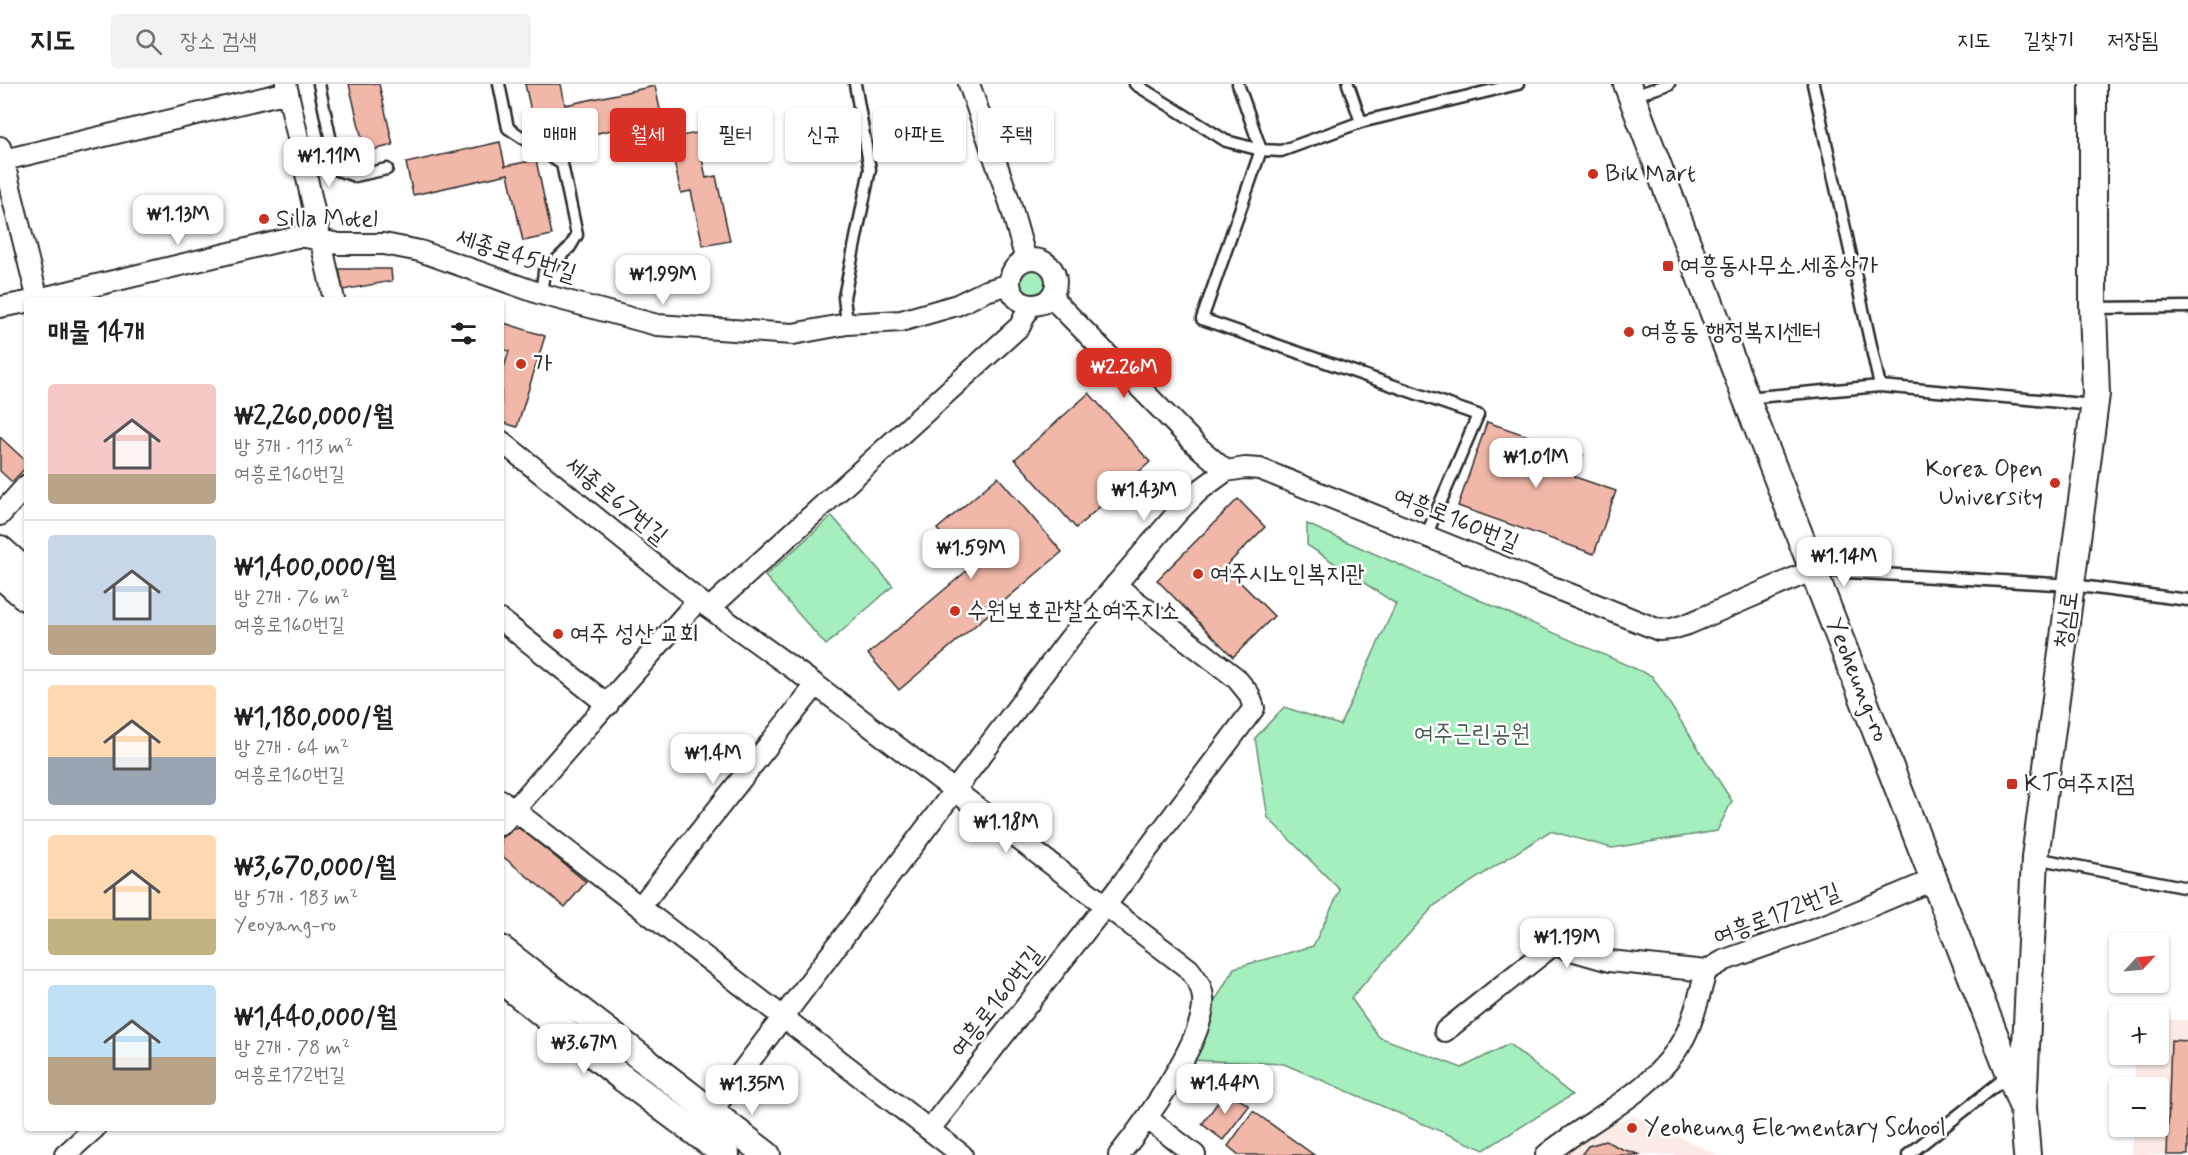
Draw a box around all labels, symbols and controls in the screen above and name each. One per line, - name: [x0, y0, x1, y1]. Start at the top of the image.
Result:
- search box: [111, 14, 531, 68]
- text: 지도: [30, 23, 75, 60]
- icon: search: [132, 25, 165, 58]
- text: 지도: [1957, 27, 1991, 55]
- text: 길찾기: [2024, 27, 2074, 55]
- text: 저장됨: [2107, 27, 2158, 55]
- text: 장소 검색: [180, 28, 257, 56]
- chip: 매매: [522, 108, 598, 162]
- chip: 월세: [610, 108, 686, 162]
- chip: 필터: [698, 108, 773, 162]
- chip: 신규: [785, 108, 861, 162]
- chip: 아파트: [873, 108, 966, 162]
- chip: 주택: [978, 108, 1054, 162]
- pin: ₩1.11M: [280, 137, 378, 188]
- text: ₩1.11M: [297, 143, 361, 170]
- place label: Bik Mart: [1605, 159, 1696, 190]
- marker: Bik Mart: [1586, 167, 1600, 181]
- pin: ₩1.13M: [129, 195, 227, 246]
- text: ₩1.13M: [147, 201, 209, 228]
- place label: Silla Motel: [276, 204, 378, 235]
- marker: Silla Motel: [257, 212, 271, 226]
- street label: 세종로45번길: [452, 222, 580, 290]
- place label: 여흥동사무소.세종상가: [1680, 251, 1878, 282]
- pin: ₩1.99M: [614, 255, 712, 306]
- marker: 여흥동사무소.세종상가: [1661, 259, 1675, 273]
- text: ₩1.99M: [629, 261, 697, 288]
- text: 매물 14개: [48, 316, 145, 350]
- icon: filters: [447, 317, 480, 350]
- place label: 여흥동 행정복지센터: [1641, 317, 1821, 348]
- marker: 여흥동 행정복지센터: [1622, 325, 1636, 339]
- pin: ₩2.26M: [1075, 348, 1173, 399]
- place label: 가: [533, 349, 552, 380]
- text: ₩2.26M: [1090, 354, 1158, 381]
- marker: 가: [514, 357, 528, 371]
- text: ₩2,260,000/월: [234, 400, 394, 434]
- icon: home: [96, 408, 168, 480]
- text: 방 3개 · 113 m²: [234, 434, 353, 461]
- pin: ₩1.01M: [1487, 438, 1585, 489]
- text: ₩1.01M: [1503, 444, 1569, 471]
- street label: 세종로67번길: [558, 450, 674, 552]
- place label: Korea Open University: [1925, 454, 2043, 513]
- text: 여흥로160번길: [234, 461, 345, 488]
- pin: ₩1.43M: [1095, 471, 1193, 522]
- marker: Korea Open University: [2048, 476, 2062, 490]
- text: ₩1.43M: [1111, 477, 1177, 504]
- street label: 여흥로160번길: [1389, 481, 1523, 559]
- pin: ₩1.59M: [922, 529, 1020, 580]
- text: ₩1.59M: [936, 535, 1006, 562]
- pin: ₩1.14M: [1795, 537, 1893, 588]
- text: ₩1.14M: [1811, 543, 1877, 570]
- text: ₩1,400,000/월: [234, 551, 396, 585]
- icon: home: [96, 559, 168, 631]
- place label: 여주시노인복지관: [1210, 559, 1365, 590]
- marker: 여주시노인복지관: [1191, 567, 1205, 581]
- text: 방 2개 · 76 m²: [234, 585, 349, 612]
- street label: 청심로: [2048, 589, 2086, 651]
- place label: 수원보호관찰소여주지소: [967, 596, 1179, 627]
- marker: 수원보호관찰소여주지소: [948, 604, 962, 618]
- text: 여흥로160번길: [234, 612, 345, 639]
- street label: Yeoheung-ro: [1818, 614, 1896, 746]
- place label: 여주 성산 교회: [570, 619, 699, 650]
- marker: 여주 성산 교회: [551, 627, 565, 641]
- text: ₩1,180,000/월: [234, 701, 393, 735]
- icon: home: [96, 709, 168, 781]
- park label: 여주근린공원: [1414, 719, 1530, 750]
- pin: ₩1.4M: [671, 734, 755, 785]
- text: 방 2개 · 64 m²: [234, 735, 349, 762]
- text: ₩1.4M: [684, 740, 742, 767]
- text: 여흥로160번길: [234, 762, 345, 789]
- place label: KT여주지점: [2024, 769, 2135, 800]
- marker: KT여주지점: [2005, 777, 2019, 791]
- pin: ₩1.18M: [957, 803, 1055, 854]
- text: ₩1.18M: [973, 809, 1039, 836]
- text: ₩3,670,000/월: [234, 851, 396, 885]
- icon: home: [96, 859, 168, 931]
- street label: 여흥로172번길: [1709, 877, 1845, 953]
- text: 방 5개 · 183 m²: [234, 885, 358, 912]
- text: Yeoyang-ro: [234, 912, 336, 939]
- pin: ₩1.19M: [1518, 918, 1616, 969]
- text: ₩1.19M: [1534, 924, 1600, 951]
- north arrow: [2109, 933, 2169, 993]
- map controls: [2109, 933, 2169, 1137]
- street label: 여흥로160번길: [944, 940, 1050, 1064]
- text: ₩1,440,000/월: [234, 1001, 397, 1035]
- button: +: [2109, 1005, 2169, 1065]
- icon: home: [96, 1009, 168, 1081]
- pin: ₩3.67M: [535, 1024, 633, 1075]
- text: ₩3.67M: [551, 1030, 617, 1057]
- text: 방 2개 · 78 m²: [234, 1035, 350, 1062]
- text: 여흥로172번길: [234, 1062, 345, 1089]
- pin: ₩1.44M: [1176, 1064, 1274, 1115]
- pin: ₩1.35M: [703, 1065, 801, 1116]
- text: ₩1.44M: [1190, 1070, 1260, 1097]
- text: ₩1.35M: [719, 1071, 785, 1098]
- button: −: [2109, 1077, 2169, 1137]
- place label: Yeoheung Elementary School: [1644, 1113, 1946, 1144]
- marker: Yeoheung Elementary School: [1625, 1121, 1639, 1135]

